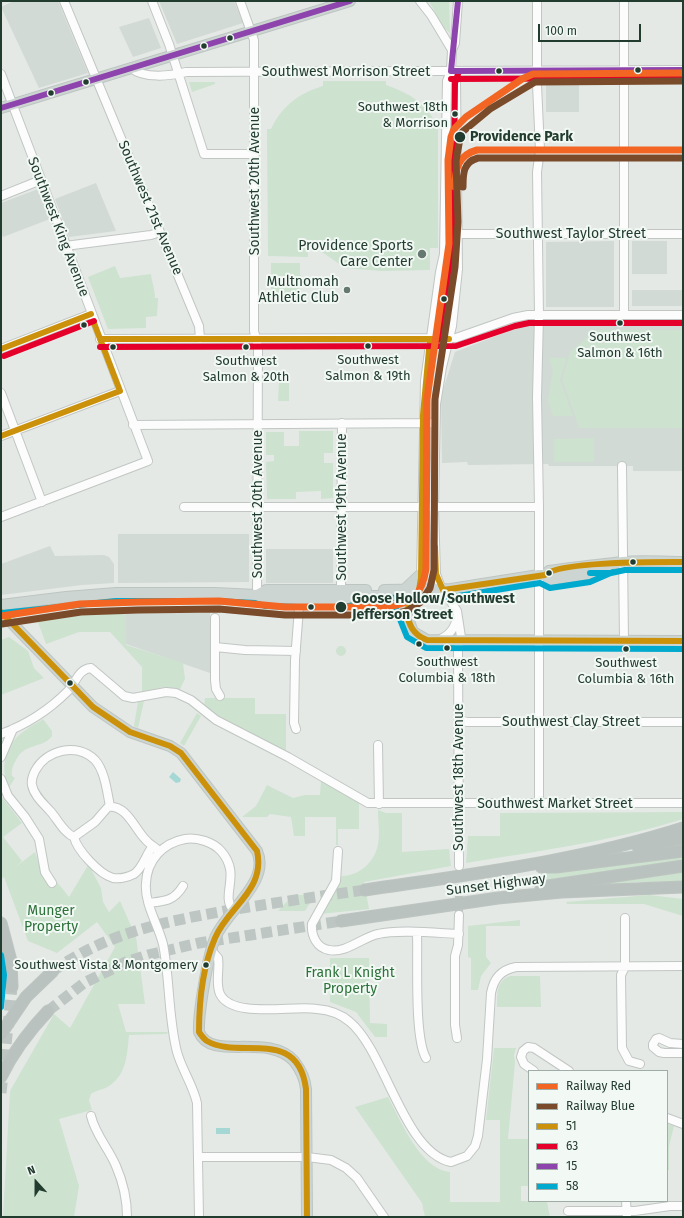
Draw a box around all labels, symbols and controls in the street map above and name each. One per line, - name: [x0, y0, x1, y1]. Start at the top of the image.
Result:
- scale bar: [540, 16, 643, 42]
- text: 100 m: [545, 24, 577, 38]
- unlabelled marker: [225, 33, 235, 43]
- unlabelled marker: [199, 41, 209, 51]
- street label: Southwest Morrison Street: [262, 64, 430, 80]
- unlabelled marker: [633, 65, 643, 75]
- unlabelled marker: [494, 66, 504, 76]
- unlabelled marker: [81, 77, 91, 87]
- unlabelled marker: [46, 88, 56, 98]
- place label: Southwest 18th & Morrison: [358, 99, 448, 130]
- street label: Southwest 20th Avenue: [247, 107, 263, 255]
- marker: Southwest 18th & Morrison: [450, 109, 460, 119]
- place label: Providence Park: [470, 129, 573, 145]
- marker: Providence Park: [453, 130, 467, 144]
- street label: Southwest 21st Avenue: [114, 138, 186, 278]
- street label: Southwest King Avenue: [24, 155, 92, 299]
- street label: Southwest Taylor Street: [496, 226, 646, 242]
- place label: Providence Sports Care Center: [298, 238, 413, 270]
- marker: Providence Sports Care Center: [416, 248, 428, 260]
- place label: Multnomah Athletic Club: [258, 274, 339, 306]
- marker: Multnomah Athletic Club: [342, 285, 352, 295]
- unlabelled marker: [439, 294, 449, 304]
- marker: Southwest Salmon & 16th: [615, 318, 625, 328]
- unlabelled marker: [79, 320, 89, 330]
- place label: Southwest Salmon & 16th: [577, 329, 663, 360]
- marker: Southwest Salmon & 19th: [363, 341, 373, 351]
- unlabelled marker: [108, 342, 118, 352]
- marker: Southwest Salmon & 20th: [241, 342, 251, 352]
- place label: Southwest Salmon & 19th: [325, 352, 411, 383]
- place label: Southwest Salmon & 20th: [203, 353, 289, 384]
- street label: Southwest 20th Avenue: [250, 430, 266, 578]
- street label: Southwest 19th Avenue: [334, 433, 350, 581]
- unlabelled marker: [628, 557, 638, 567]
- unlabelled marker: [544, 568, 554, 578]
- place label: Goose Hollow/Southwest Jefferson Street: [352, 591, 515, 624]
- marker: Goose Hollow/Southwest Jefferson Street: [334, 600, 348, 614]
- unlabelled marker: [306, 602, 316, 612]
- unlabelled marker: [414, 639, 424, 649]
- marker: Southwest Columbia & 18th: [442, 643, 452, 653]
- marker: Southwest Columbia & 16th: [621, 644, 631, 654]
- place label: Southwest Columbia & 18th: [398, 654, 496, 685]
- place label: Southwest Columbia & 16th: [578, 655, 674, 686]
- unlabelled marker: [65, 678, 75, 688]
- street label: Southwest 18th Avenue: [451, 703, 467, 851]
- street label: Southwest Clay Street: [502, 714, 640, 730]
- street label: Southwest Market Street: [477, 796, 633, 812]
- street label: Sunset Highway: [445, 871, 547, 899]
- park label: Munger Property: [24, 903, 78, 936]
- place label: Southwest Vista & Montgomery: [14, 957, 198, 973]
- marker: Southwest Vista & Montgomery: [201, 960, 211, 970]
- park label: Frank L Knight Property: [305, 965, 395, 998]
- legend: [528, 1070, 668, 1202]
- text: Railway Red: [566, 1079, 631, 1093]
- text: Railway Blue: [566, 1099, 635, 1113]
- text: 51: [566, 1119, 577, 1133]
- text: 63: [566, 1139, 578, 1153]
- text: 15: [566, 1159, 577, 1173]
- north arrow: [16, 1162, 56, 1202]
- text: N: [26, 1163, 37, 1178]
- text: 58: [566, 1179, 579, 1193]

